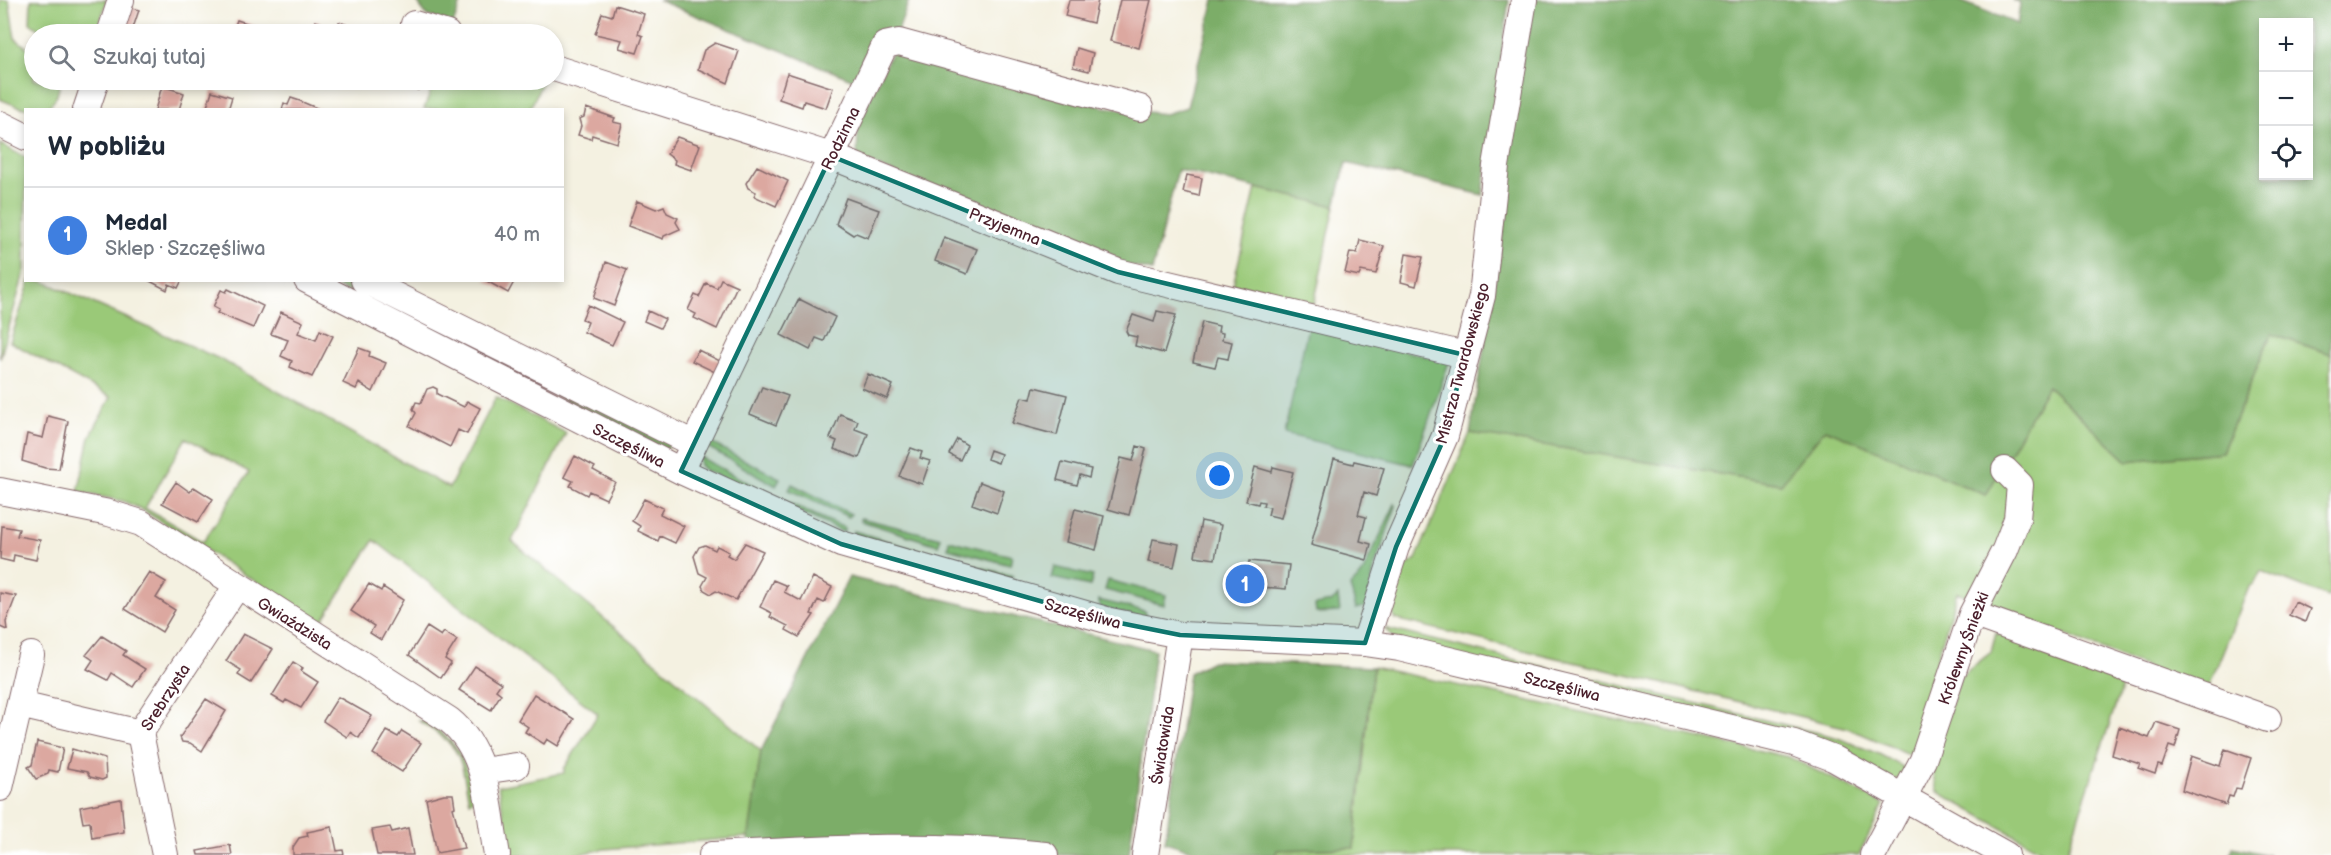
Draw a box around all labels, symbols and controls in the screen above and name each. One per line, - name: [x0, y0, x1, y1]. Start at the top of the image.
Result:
- map controls: [2259, 18, 2313, 180]
- button: +: [2259, 18, 2313, 72]
- search box: [24, 24, 564, 90]
- icon: search: [45, 41, 78, 74]
- text: Szukaj tutaj: [93, 44, 206, 71]
- button: −: [2259, 72, 2313, 126]
- street label: Rodzinna: [818, 104, 865, 173]
- button: locate: [2259, 126, 2313, 180]
- text: W pobliżu: [48, 132, 166, 163]
- street label: Przyjemna: [966, 204, 1043, 250]
- text: Medal: [105, 210, 168, 237]
- text: 1: [63, 223, 72, 247]
- text: 40 m: [494, 223, 540, 247]
- text: Sklep · Szczęśliwa: [105, 237, 265, 261]
- street label: Mistrza Twardowskiego: [1433, 281, 1494, 446]
- street label: Szczęśliwa: [589, 420, 668, 473]
- your location: [1205, 461, 1234, 490]
- pin: 1: [1226, 562, 1264, 606]
- street label: Królewny Śnieżki: [1933, 589, 1994, 708]
- street label: Gwiaździsta: [253, 594, 335, 655]
- street label: Szczęśliwa: [1042, 595, 1123, 634]
- street label: Srebrzysta: [138, 661, 195, 735]
- street label: Szczęśliwa: [1521, 669, 1602, 706]
- street label: Światowida: [1146, 704, 1179, 786]

